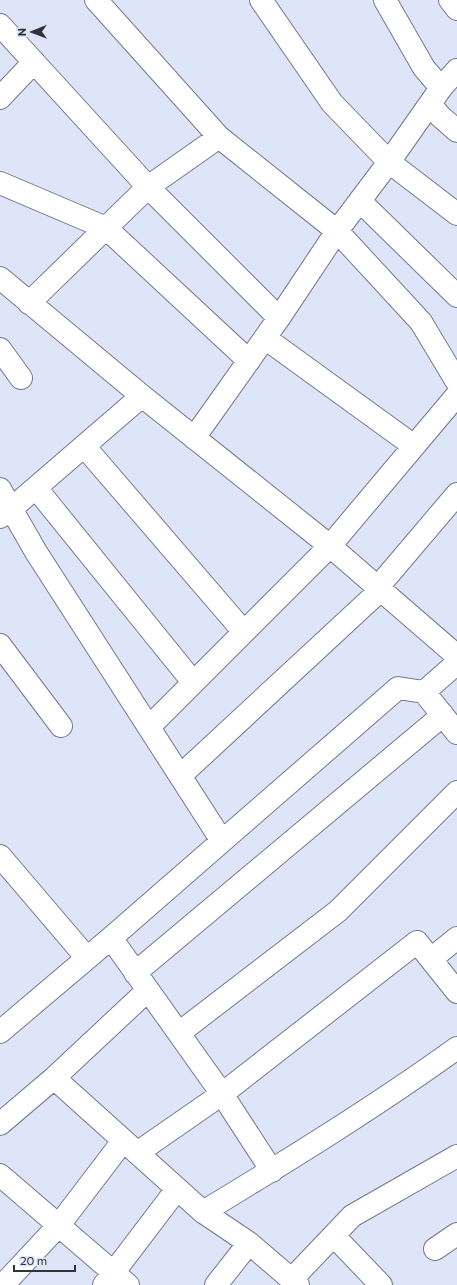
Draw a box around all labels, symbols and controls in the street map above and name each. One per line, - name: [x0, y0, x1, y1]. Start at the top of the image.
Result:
- north arrow: [12, 12, 52, 52]
- text: N: [15, 28, 28, 36]
- scale bar: [14, 1247, 75, 1273]
- text: 20 m: [20, 1253, 47, 1267]

